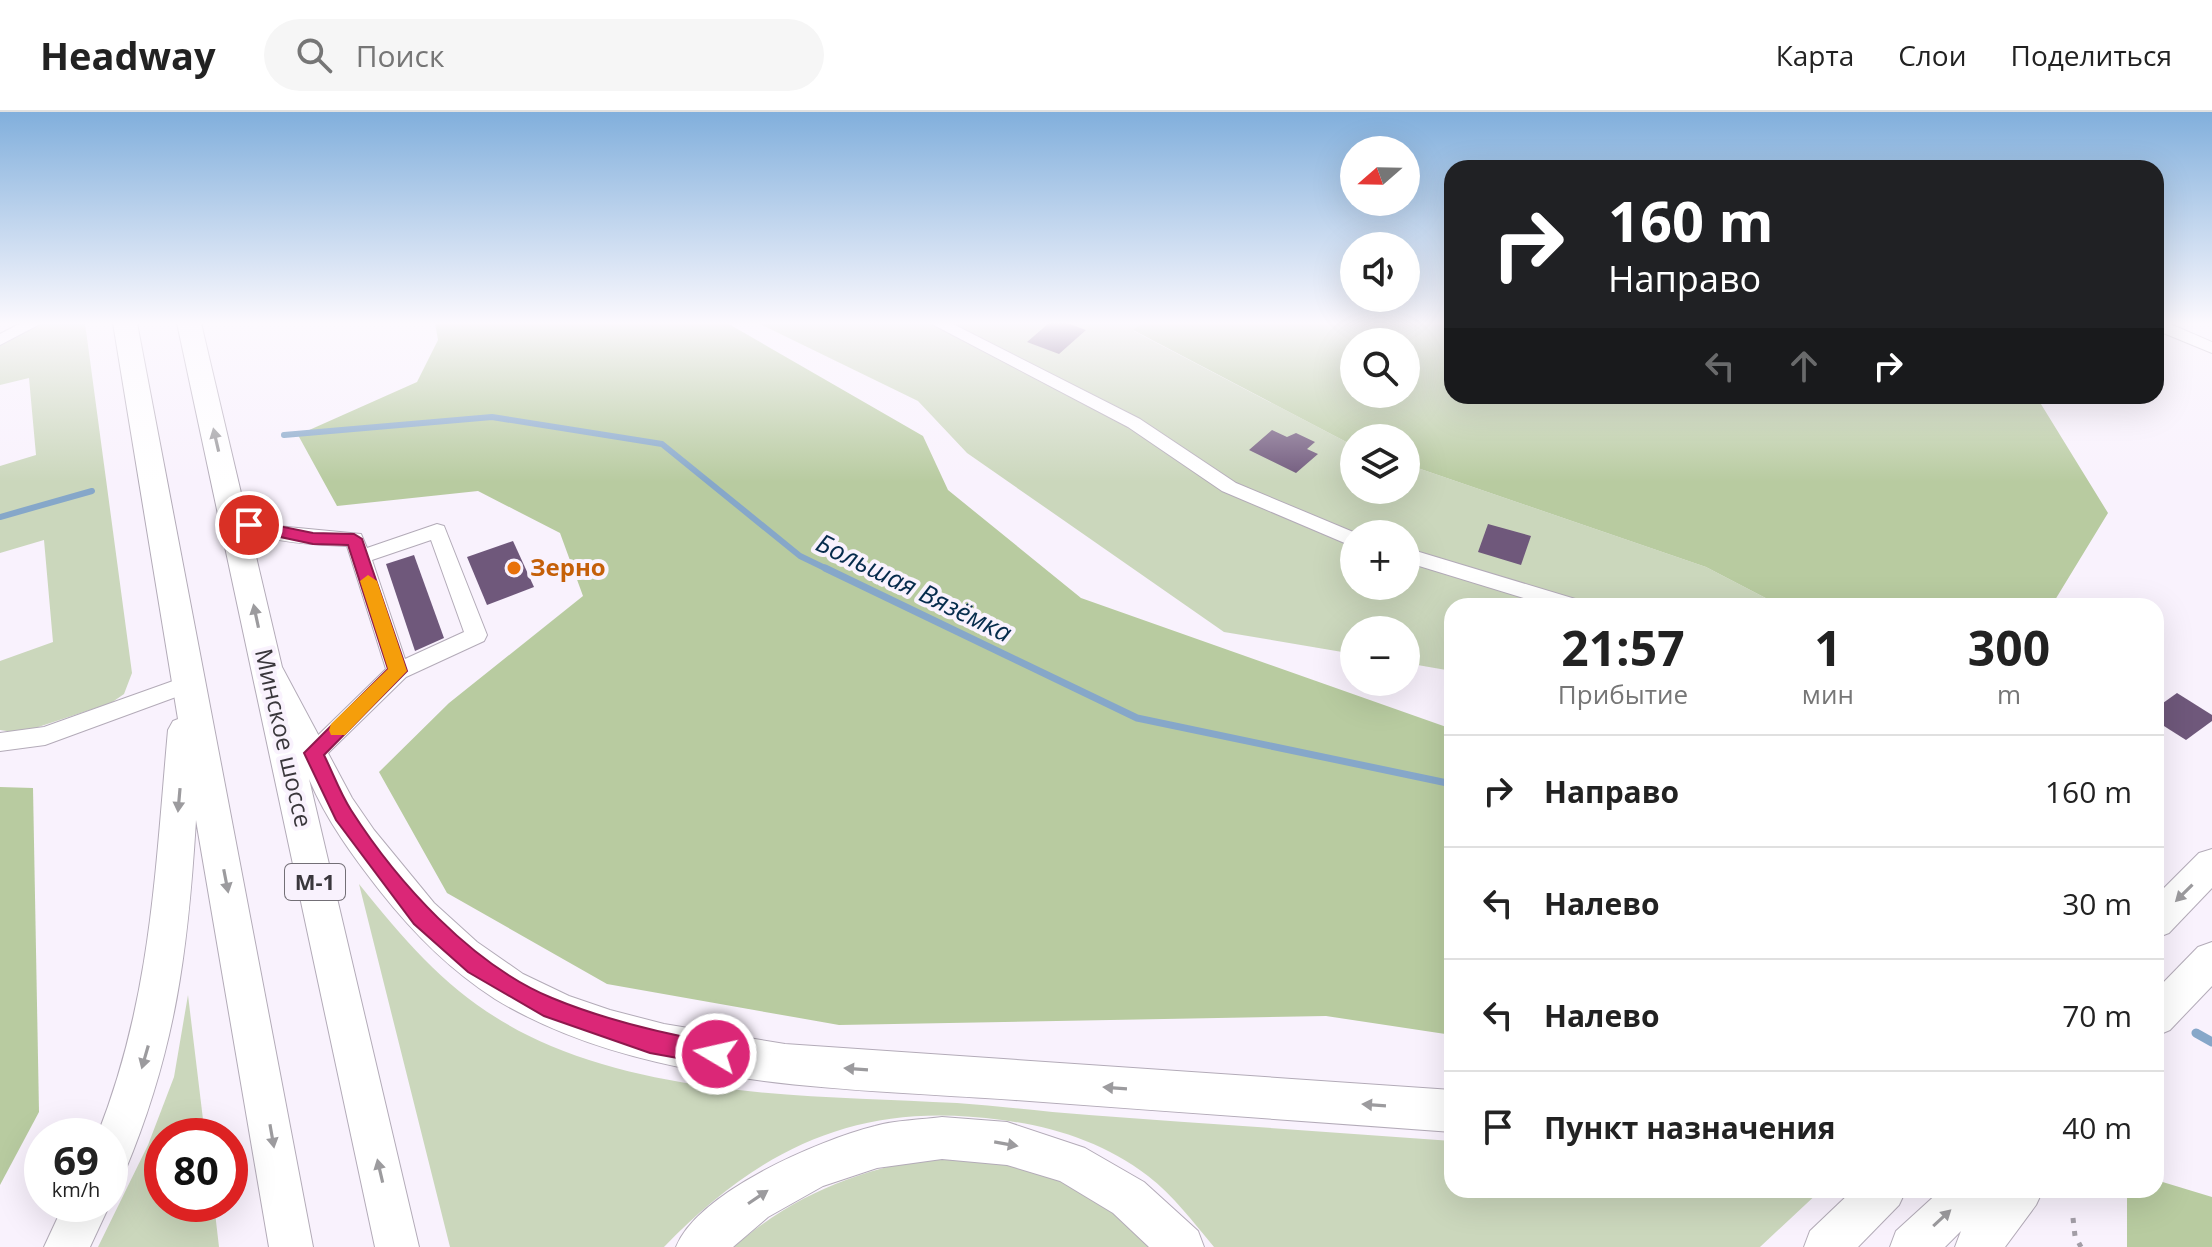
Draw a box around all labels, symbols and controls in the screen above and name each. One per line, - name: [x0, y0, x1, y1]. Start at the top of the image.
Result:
- search box: [264, 19, 824, 91]
- text: Headway: [40, 29, 216, 81]
- icon: search: [292, 33, 336, 77]
- text: Поиск: [356, 35, 444, 76]
- text: Карта: [1776, 36, 1854, 74]
- text: Слои: [1898, 36, 1967, 74]
- text: Поделиться: [2011, 36, 2172, 74]
- north arrow: [1340, 136, 1420, 216]
- map controls: [1340, 136, 1420, 696]
- text: 160 m: [1608, 182, 1774, 258]
- icon: right: [1476, 192, 1580, 296]
- button: sound: [1340, 232, 1420, 312]
- text: Направо: [1608, 254, 1761, 303]
- button: search: [1340, 328, 1420, 408]
- icon: left: [1698, 344, 1742, 388]
- icon: ahead: [1782, 344, 1826, 388]
- icon: right: [1866, 344, 1910, 388]
- button: layers: [1340, 424, 1420, 504]
- one-way arrow: [209, 428, 222, 453]
- pin: [215, 491, 283, 559]
- icon: arrive: [227, 503, 271, 547]
- button: +: [1340, 520, 1420, 600]
- water label: Большая Вязёмка: [811, 524, 1019, 650]
- place label: Зерно: [530, 550, 606, 583]
- marker: Зерно: [505, 559, 523, 577]
- one-way arrow: [249, 604, 262, 629]
- text: 21:57: [1561, 615, 1685, 680]
- text: 1: [1814, 615, 1842, 680]
- text: 300: [1968, 615, 2050, 680]
- button: −: [1340, 616, 1420, 696]
- street label: Минское шоссе: [248, 645, 321, 830]
- text: Прибытие: [1558, 676, 1688, 712]
- text: мин: [1802, 676, 1854, 712]
- text: m: [1997, 676, 2021, 712]
- icon: right: [1476, 769, 1520, 813]
- text: Направо: [1544, 771, 1679, 812]
- text: 160 m: [2045, 771, 2132, 812]
- one-way arrow: [172, 788, 185, 813]
- road number: М-1: [285, 864, 345, 900]
- one-way arrow: [220, 868, 233, 893]
- icon: left: [1476, 881, 1520, 925]
- text: Налево: [1544, 883, 1660, 924]
- text: 30 m: [2062, 883, 2132, 924]
- one-way arrow: [2175, 883, 2194, 902]
- icon: left: [1476, 993, 1520, 1037]
- text: Налево: [1544, 995, 1660, 1036]
- text: 70 m: [2062, 995, 2132, 1036]
- position arrow: [674, 1012, 758, 1096]
- one-way arrow: [138, 1046, 151, 1070]
- one-way arrow: [843, 1062, 868, 1075]
- one-way arrow: [1102, 1081, 1127, 1094]
- one-way arrow: [1361, 1099, 1386, 1112]
- icon: arrive: [1476, 1105, 1520, 1149]
- text: Пункт назначения: [1544, 1107, 1836, 1148]
- text: 40 m: [2062, 1107, 2132, 1148]
- speed limit sign: 80: [144, 1118, 248, 1222]
- one-way arrow: [267, 1124, 279, 1149]
- text: 69: [53, 1132, 99, 1187]
- one-way arrow: [994, 1139, 1019, 1151]
- one-way arrow: [373, 1158, 386, 1183]
- text: km/h: [52, 1176, 100, 1203]
- one-way arrow: [748, 1190, 769, 1205]
- one-way arrow: [1932, 1210, 1951, 1228]

